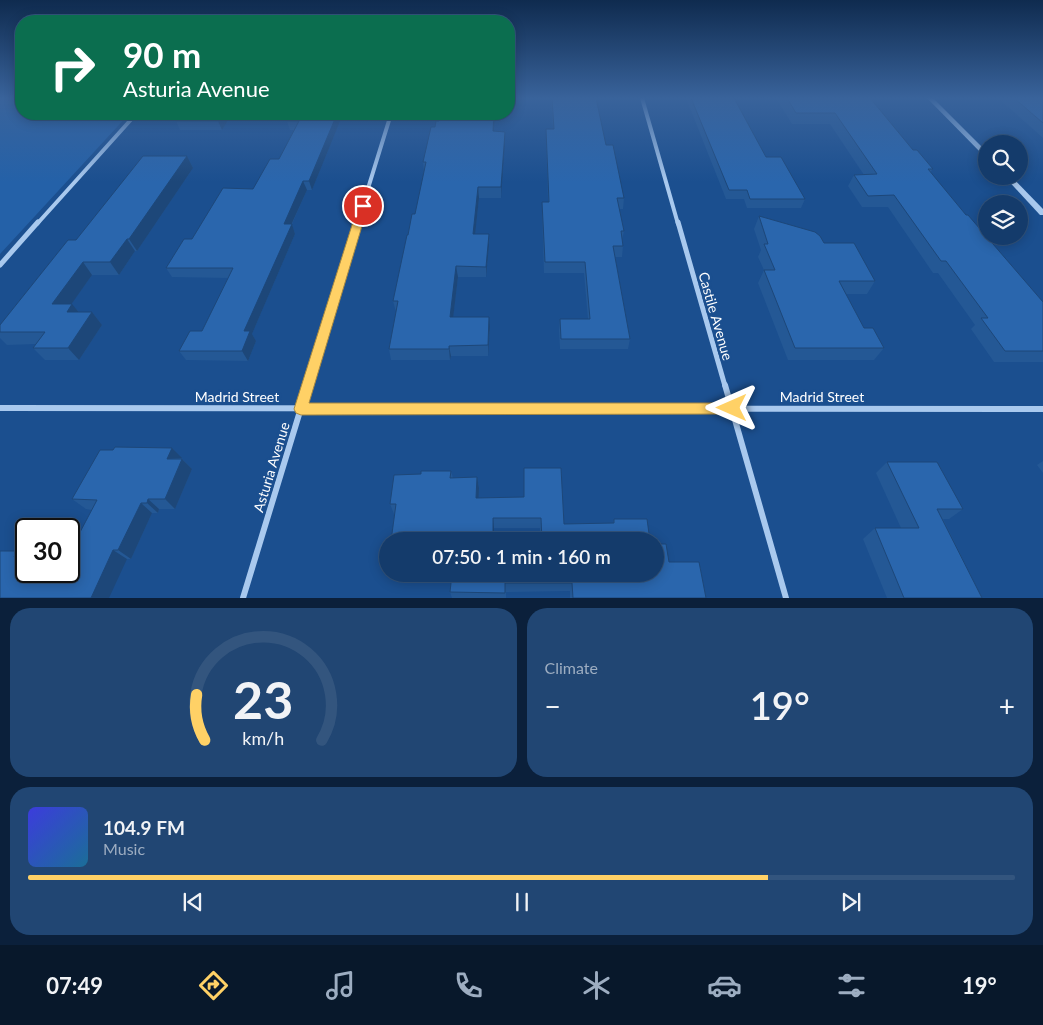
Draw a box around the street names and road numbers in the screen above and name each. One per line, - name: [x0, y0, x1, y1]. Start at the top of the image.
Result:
- street label: Castile Avenue: [695, 270, 737, 362]
- street label: Madrid Street: [195, 388, 279, 405]
- street label: Madrid Street: [780, 388, 864, 405]
- street label: Asturia Avenue: [249, 420, 293, 514]

